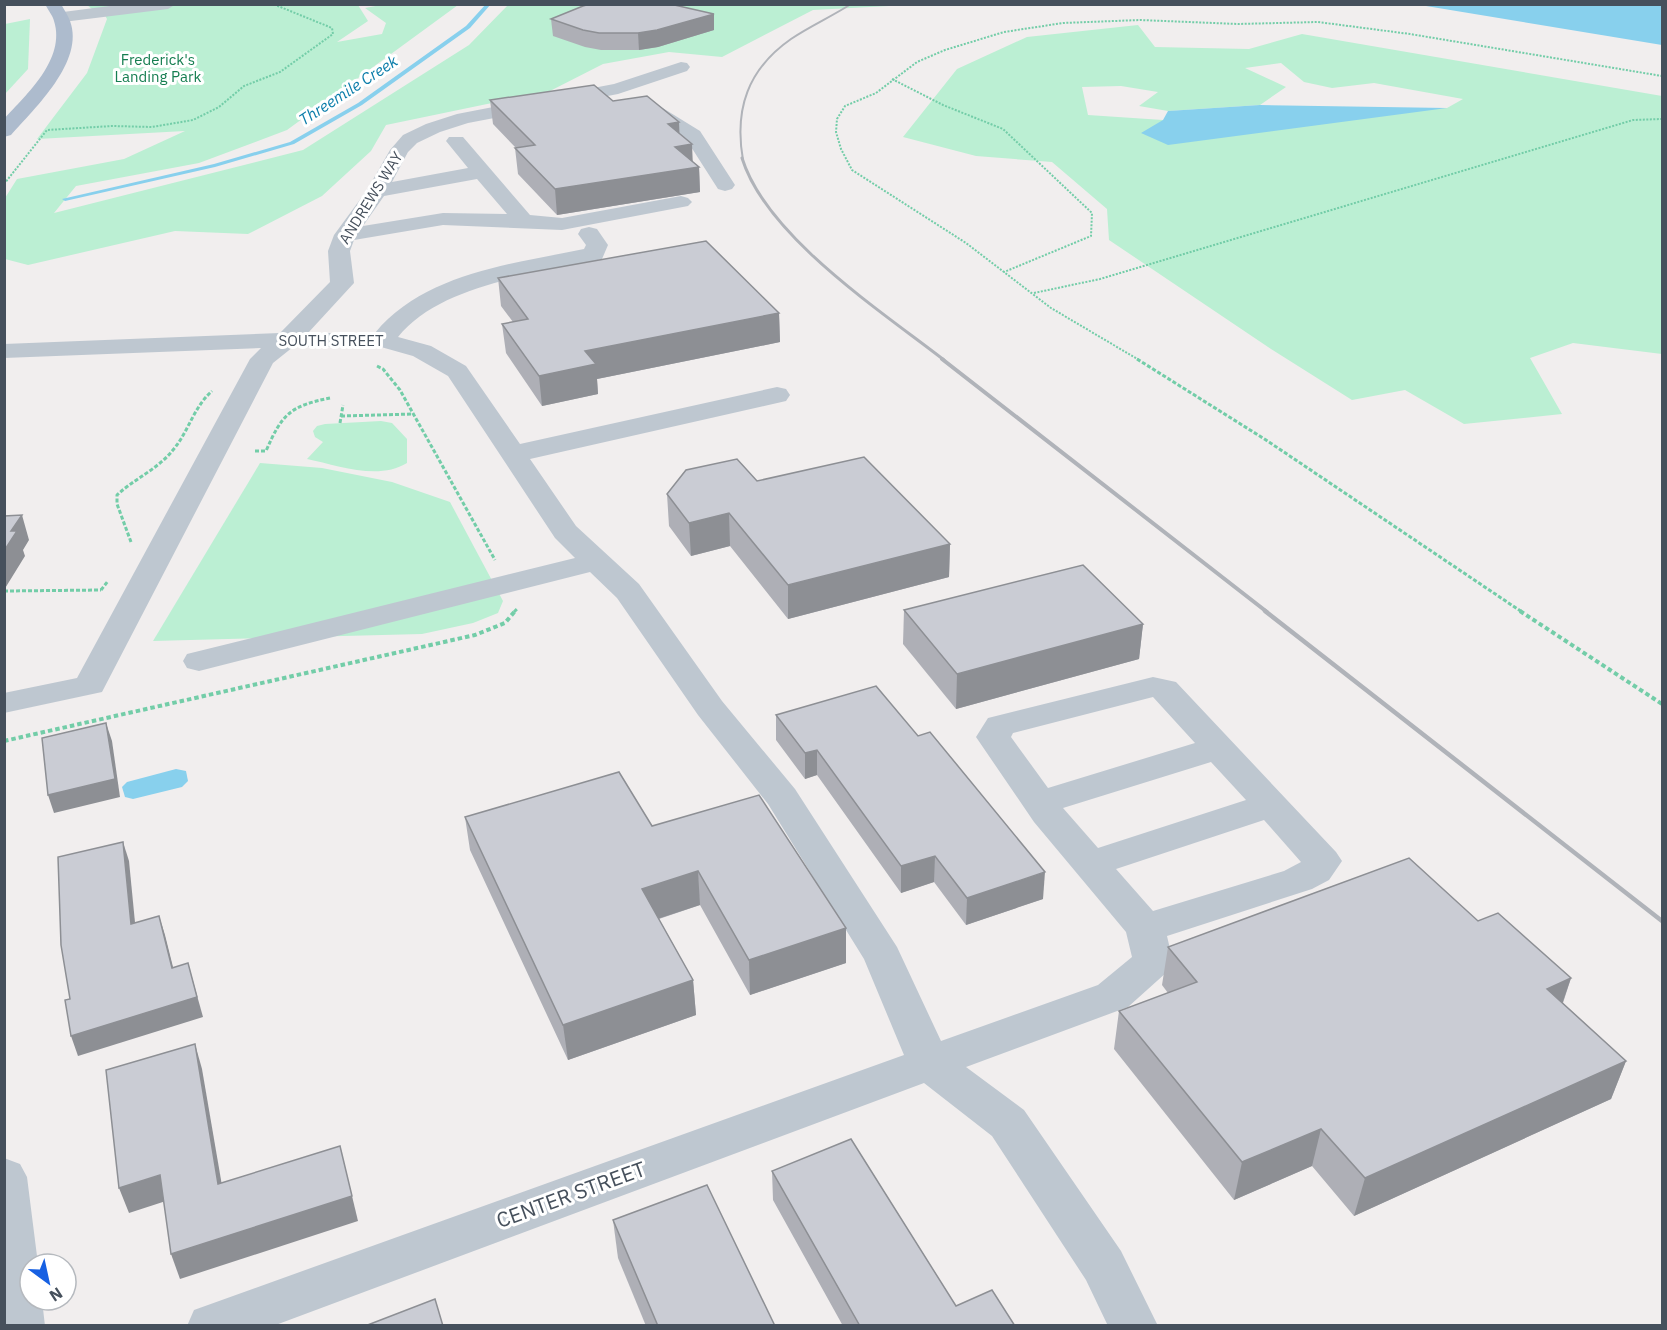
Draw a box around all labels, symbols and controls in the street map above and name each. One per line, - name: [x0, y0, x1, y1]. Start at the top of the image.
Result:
- park label: Frederick's Landing Park: [115, 50, 202, 86]
- water label: Threemile Creek: [295, 50, 402, 129]
- street label: ANDREWS WAY: [335, 148, 407, 247]
- street label: SOUTH STREET: [278, 331, 384, 350]
- street label: CENTER STREET: [492, 1154, 649, 1234]
- north arrow: [18, 1252, 78, 1312]
- text: N: [46, 1283, 66, 1306]

